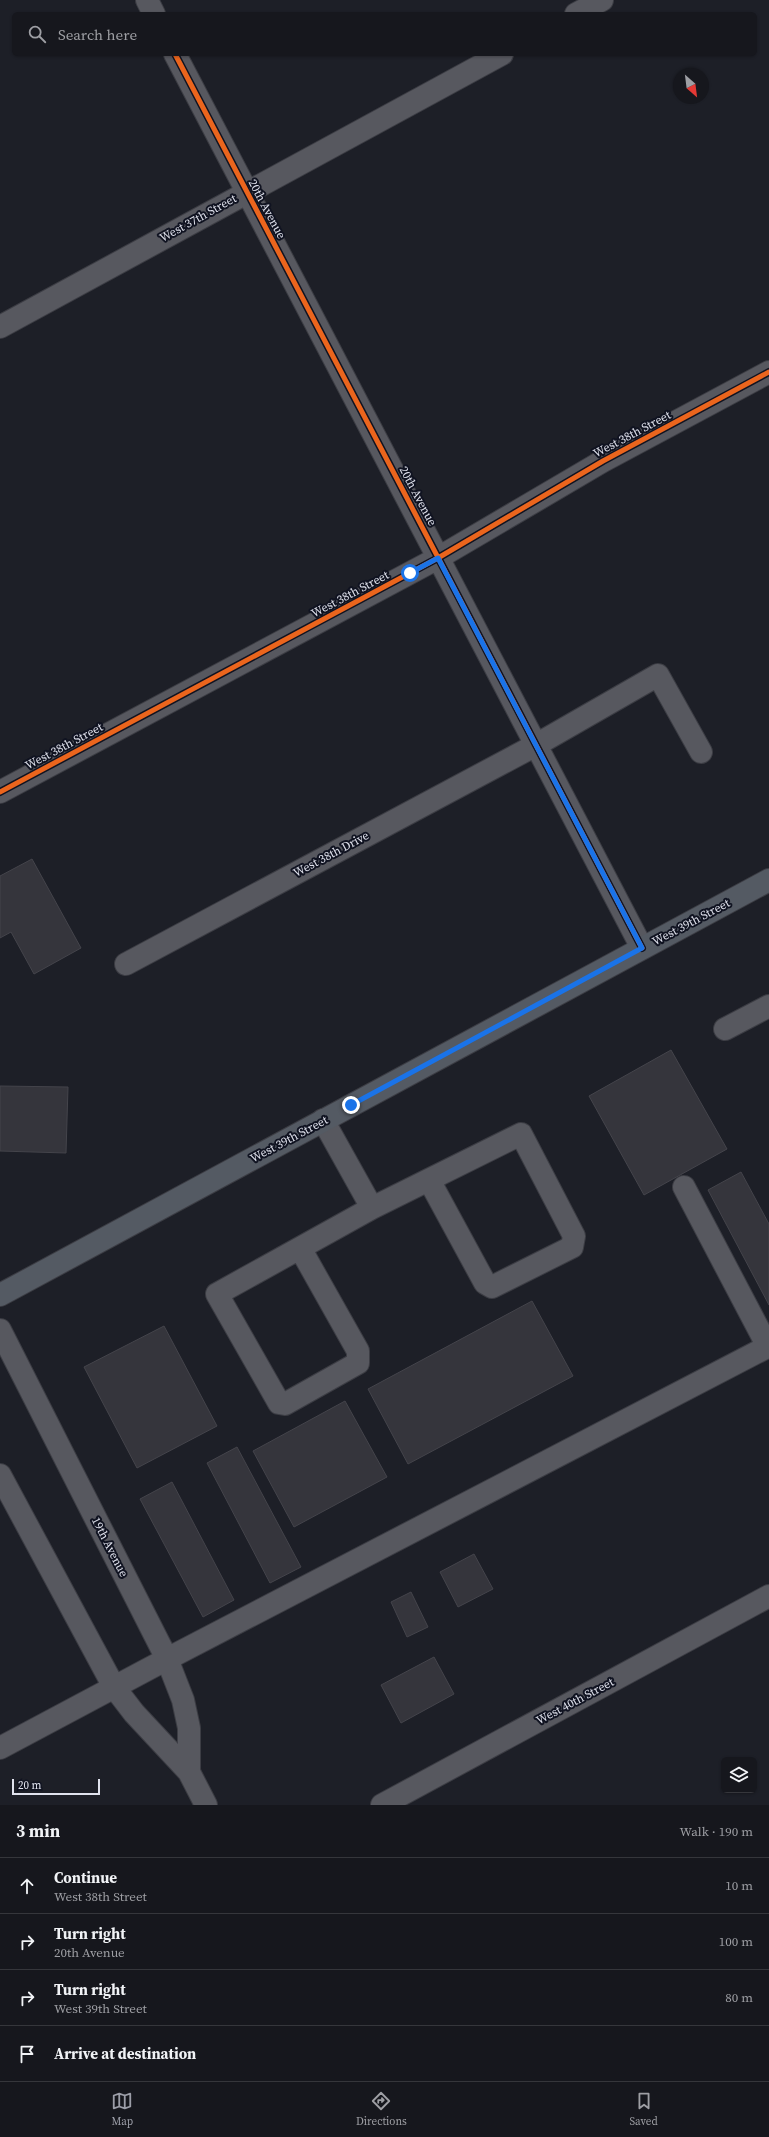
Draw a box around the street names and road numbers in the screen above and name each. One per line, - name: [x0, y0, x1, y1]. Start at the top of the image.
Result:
- street label: 20th Avenue: [245, 176, 289, 242]
- street label: West 37th Street: [157, 190, 239, 246]
- street label: West 38th Street: [590, 407, 674, 461]
- street label: 20th Avenue: [396, 463, 440, 529]
- street label: West 38th Street: [308, 567, 392, 621]
- street label: West 38th Street: [22, 719, 106, 773]
- street label: West 38th Drive: [290, 827, 372, 881]
- street label: West 39th Street: [649, 895, 733, 949]
- street label: West 39th Street: [247, 1112, 331, 1166]
- street label: 19th Avenue: [88, 1514, 132, 1580]
- street label: West 40th Street: [533, 1674, 617, 1728]

